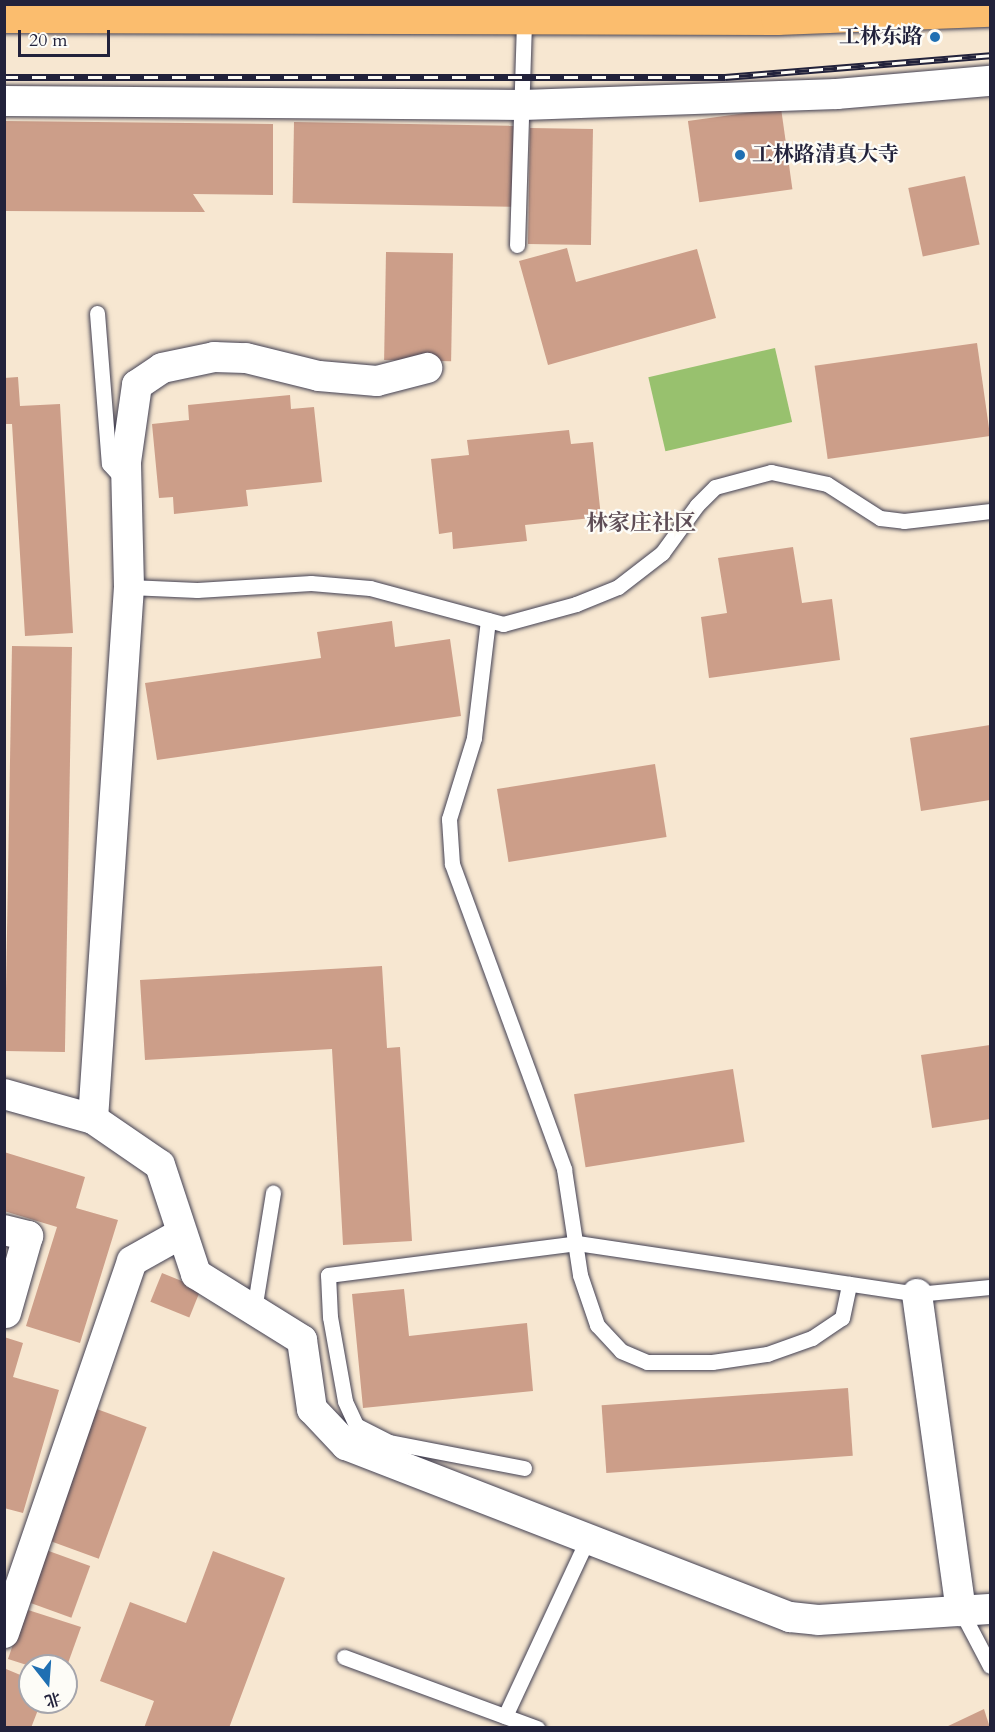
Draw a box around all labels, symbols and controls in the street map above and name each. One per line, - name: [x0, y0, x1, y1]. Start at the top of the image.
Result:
- scale bar: [21, 18, 112, 56]
- place label: 工林东路: [839, 24, 923, 50]
- text: 20 m: [29, 28, 68, 53]
- marker: 工林东路: [928, 30, 942, 44]
- place label: 工林路清真大寺: [752, 142, 899, 168]
- marker: 工林路清真大寺: [733, 148, 747, 162]
- district label: 林家庄社区: [586, 511, 696, 537]
- north arrow: [18, 1654, 78, 1714]
- text: 北: [42, 1686, 64, 1712]

